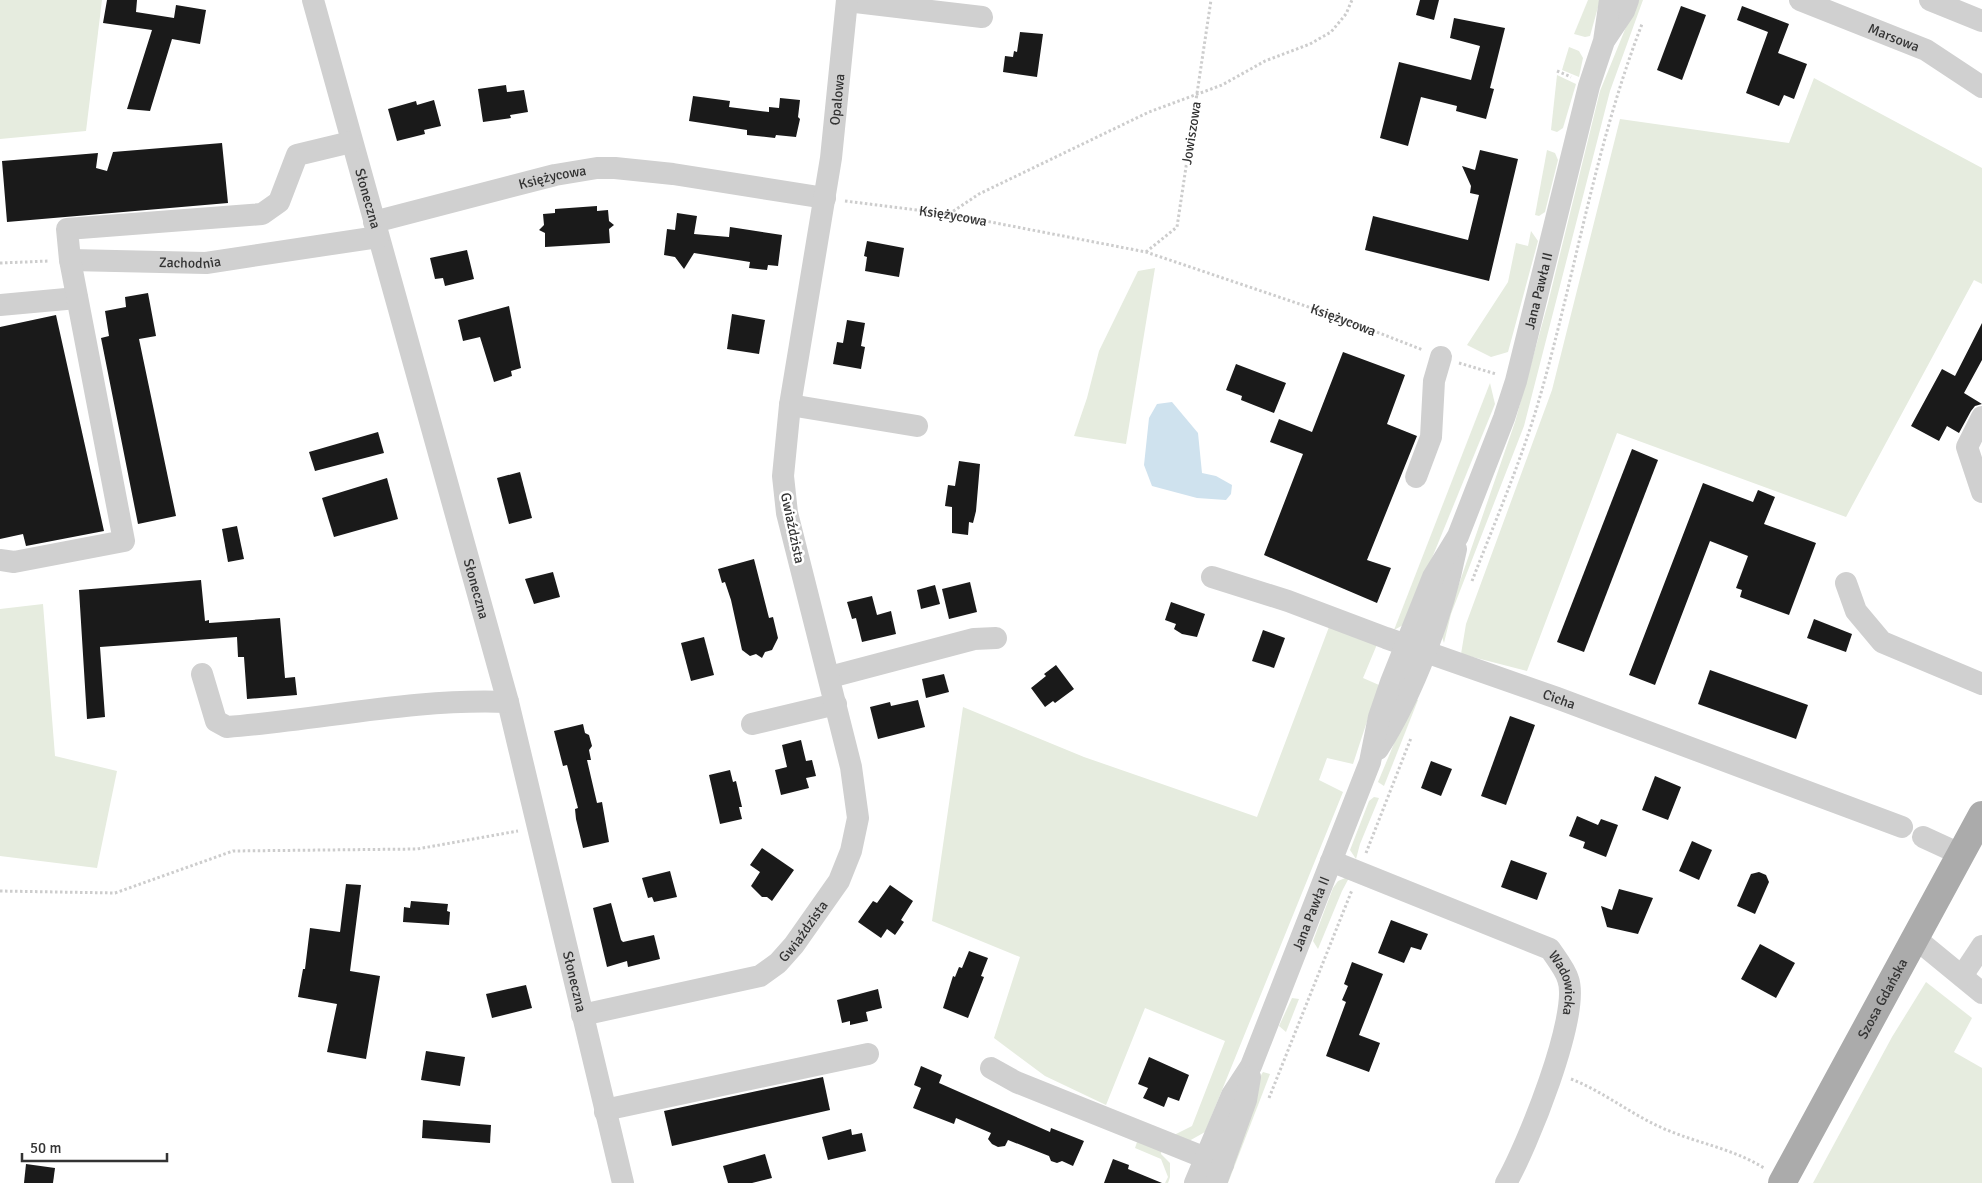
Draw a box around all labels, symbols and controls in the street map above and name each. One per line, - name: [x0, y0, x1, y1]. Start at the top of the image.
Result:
- street label: Marsowa: [1865, 20, 1922, 56]
- street label: Opalowa: [826, 73, 849, 126]
- street label: Jowiszowa: [1178, 100, 1205, 166]
- street label: Księżycowa: [517, 162, 587, 193]
- street label: Słoneczna: [351, 166, 384, 231]
- street label: Księżycowa: [918, 202, 988, 230]
- street label: Jana Pawła II: [1521, 251, 1556, 331]
- street label: Zachodnia: [159, 253, 222, 272]
- street label: Księżycowa: [1308, 300, 1378, 340]
- street label: Gwiaździsta: [777, 491, 808, 565]
- street label: Słoneczna: [460, 557, 493, 621]
- street label: Cicha: [1540, 686, 1578, 713]
- street label: Jana Pawła II: [1289, 874, 1333, 953]
- street label: Gwiaździsta: [775, 897, 832, 966]
- street label: Wadowicka: [1545, 948, 1578, 1017]
- street label: Słoneczna: [559, 950, 590, 1014]
- street label: Szosa Gdańska: [1854, 956, 1911, 1042]
- scale bar: [22, 1130, 168, 1162]
- text: 50 m: [30, 1139, 61, 1157]

